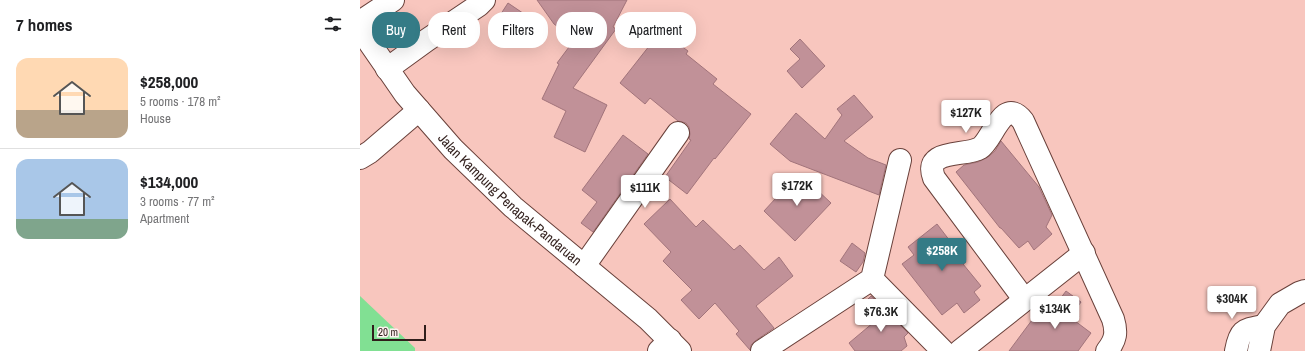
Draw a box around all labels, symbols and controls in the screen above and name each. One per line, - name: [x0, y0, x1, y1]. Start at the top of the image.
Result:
- chip: Buy: [372, 12, 420, 48]
- chip: Rent: [428, 12, 480, 48]
- chip: Filters: [488, 12, 548, 48]
- chip: New: [556, 12, 607, 48]
- chip: Apartment: [615, 12, 696, 48]
- text: 7 homes: [16, 13, 73, 36]
- icon: filters: [322, 13, 344, 35]
- text: $258,000: [140, 70, 198, 93]
- icon: home: [48, 74, 96, 122]
- text: 5 rooms · 178 m²: [140, 93, 221, 110]
- pin: $127K: [938, 100, 994, 134]
- text: $127K: [950, 104, 982, 121]
- text: House: [140, 110, 171, 127]
- street label: Jalan Kampung Penapak-Pandaruan: [434, 129, 586, 269]
- text: $134,000: [140, 170, 198, 193]
- pin: $172K: [769, 173, 825, 207]
- icon: home: [48, 175, 96, 223]
- pin: $111K: [617, 175, 673, 209]
- text: $172K: [781, 177, 813, 194]
- text: $111K: [630, 179, 660, 196]
- text: 3 rooms · 77 m²: [140, 193, 215, 210]
- text: Apartment: [140, 210, 189, 227]
- pin: $258K: [914, 238, 970, 272]
- text: $258K: [926, 242, 958, 259]
- pin: $304K: [1204, 286, 1260, 320]
- text: $304K: [1216, 290, 1248, 307]
- pin: $134K: [1027, 296, 1083, 330]
- pin: $76.3K: [848, 299, 914, 333]
- text: $134K: [1039, 300, 1071, 317]
- text: $76.3K: [864, 303, 898, 320]
- scale bar: [372, 323, 426, 342]
- text: 20 m: [378, 325, 398, 339]

